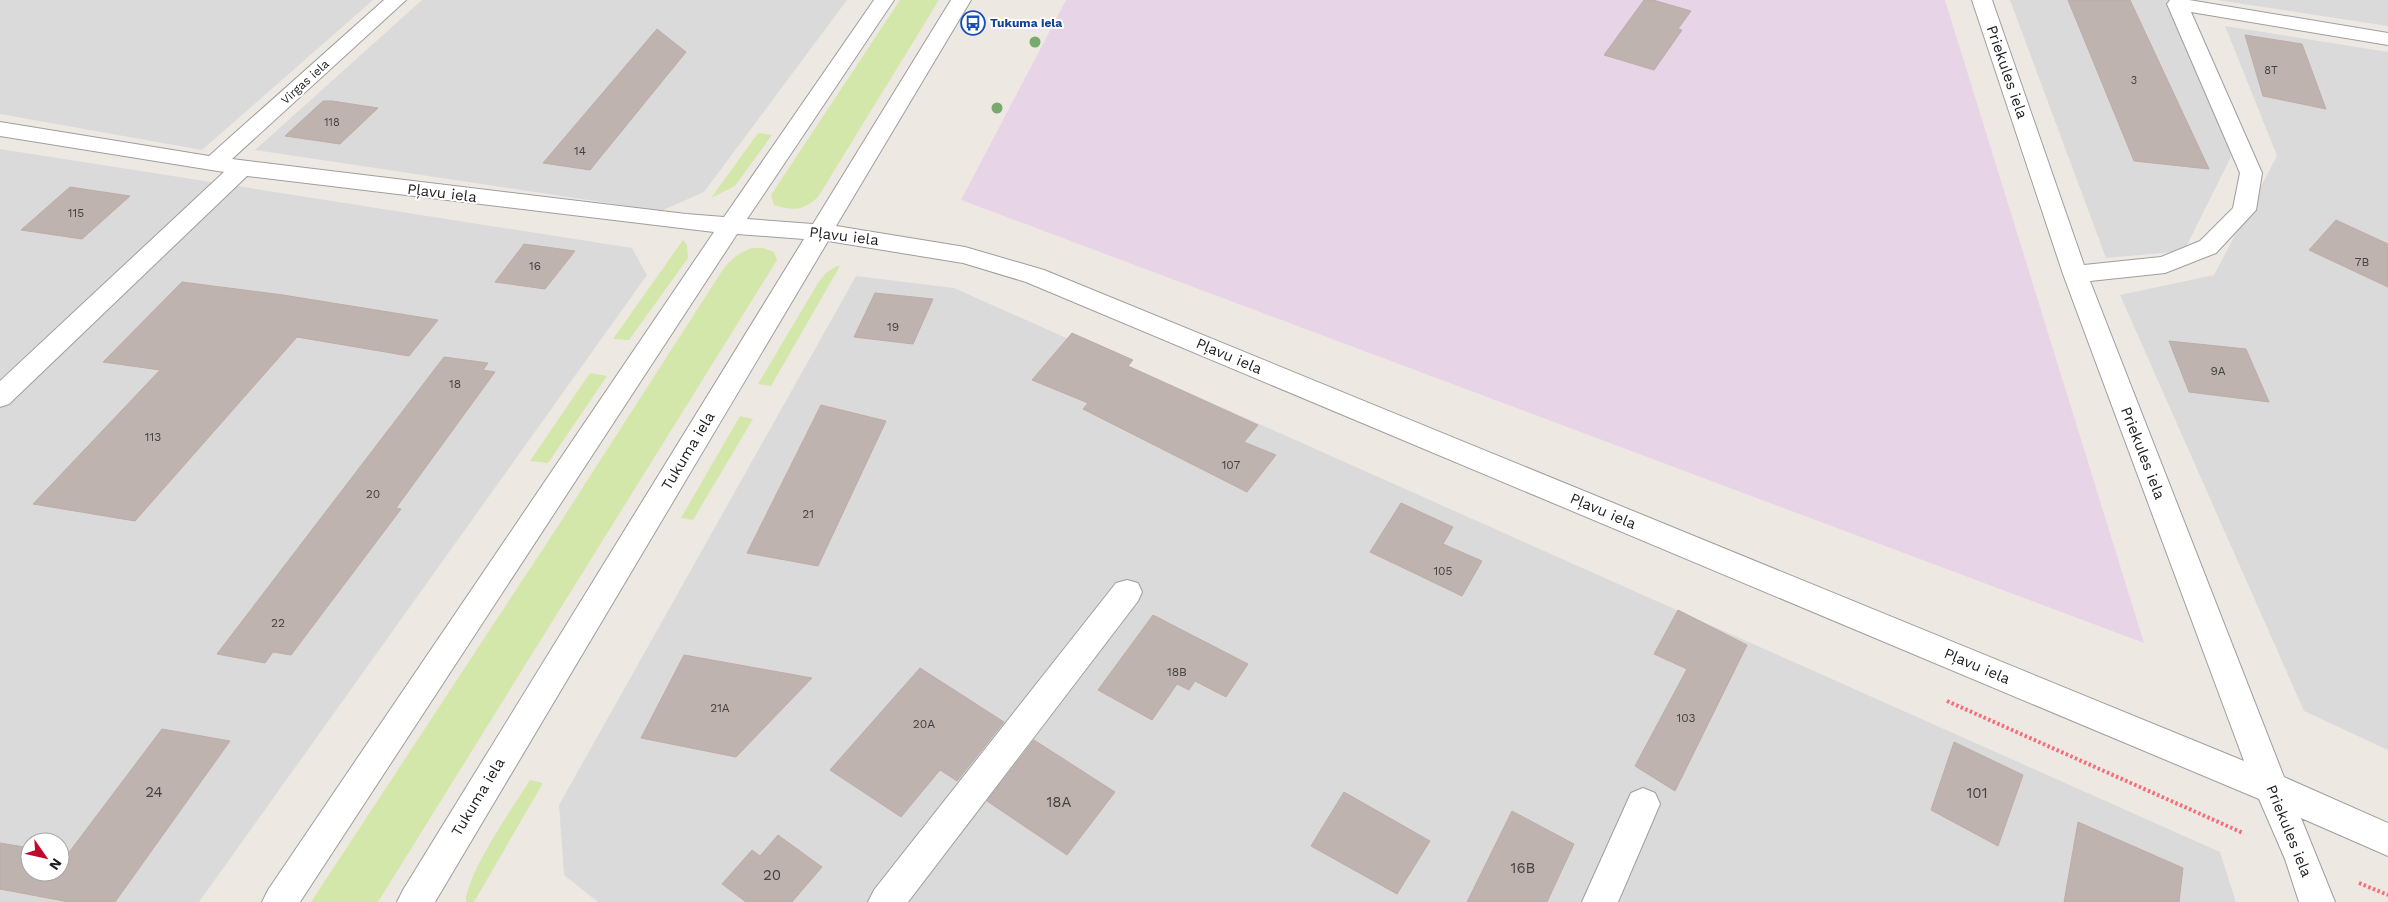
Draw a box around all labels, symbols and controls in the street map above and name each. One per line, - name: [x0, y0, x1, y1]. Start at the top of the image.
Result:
- bus stop icon: Tukuma iela: [960, 10, 986, 36]
- place label: Tukuma iela: [990, 16, 1062, 30]
- street label: Priekules iela: [1983, 23, 2032, 122]
- street label: Virgas iela: [278, 57, 332, 107]
- house number: 8T: [2264, 64, 2278, 77]
- house number: 3: [2131, 74, 2137, 87]
- house number: 118: [324, 116, 340, 129]
- house number: 14: [574, 144, 586, 158]
- street label: Pļavu iela: [406, 180, 478, 206]
- house number: 115: [68, 206, 84, 220]
- street label: Pļavu iela: [808, 223, 880, 249]
- house number: 7B: [2355, 255, 2369, 269]
- house number: 16: [529, 259, 541, 273]
- house number: 19: [887, 320, 899, 334]
- street label: Pļavu iela: [1193, 334, 1265, 378]
- house number: 9A: [2210, 364, 2226, 378]
- house number: 18: [449, 377, 461, 391]
- street label: Priekules iela: [2117, 404, 2169, 502]
- street label: Tukuma iela: [658, 408, 719, 494]
- house number: 113: [145, 430, 161, 444]
- house number: 107: [1222, 458, 1241, 472]
- house number: 20: [366, 487, 380, 501]
- street label: Pļavu iela: [1567, 489, 1639, 533]
- house number: 21: [802, 507, 814, 521]
- house number: 105: [1433, 564, 1453, 578]
- house number: 22: [271, 616, 285, 630]
- street label: Pļavu iela: [1941, 644, 2013, 688]
- house number: 18B: [1167, 665, 1187, 679]
- house number: 21A: [710, 701, 730, 715]
- house number: 103: [1677, 711, 1695, 725]
- house number: 20A: [913, 717, 935, 731]
- street label: Tukuma iela: [448, 754, 509, 840]
- street label: Priekules iela: [2262, 782, 2316, 880]
- house number: 24: [145, 783, 163, 801]
- house number: 101: [1966, 784, 1988, 802]
- house number: 18A: [1047, 793, 1072, 811]
- north arrow: [20, 832, 70, 882]
- text: N: [46, 855, 65, 873]
- house number: 16B: [1511, 859, 1535, 877]
- house number: 20: [763, 866, 781, 884]

